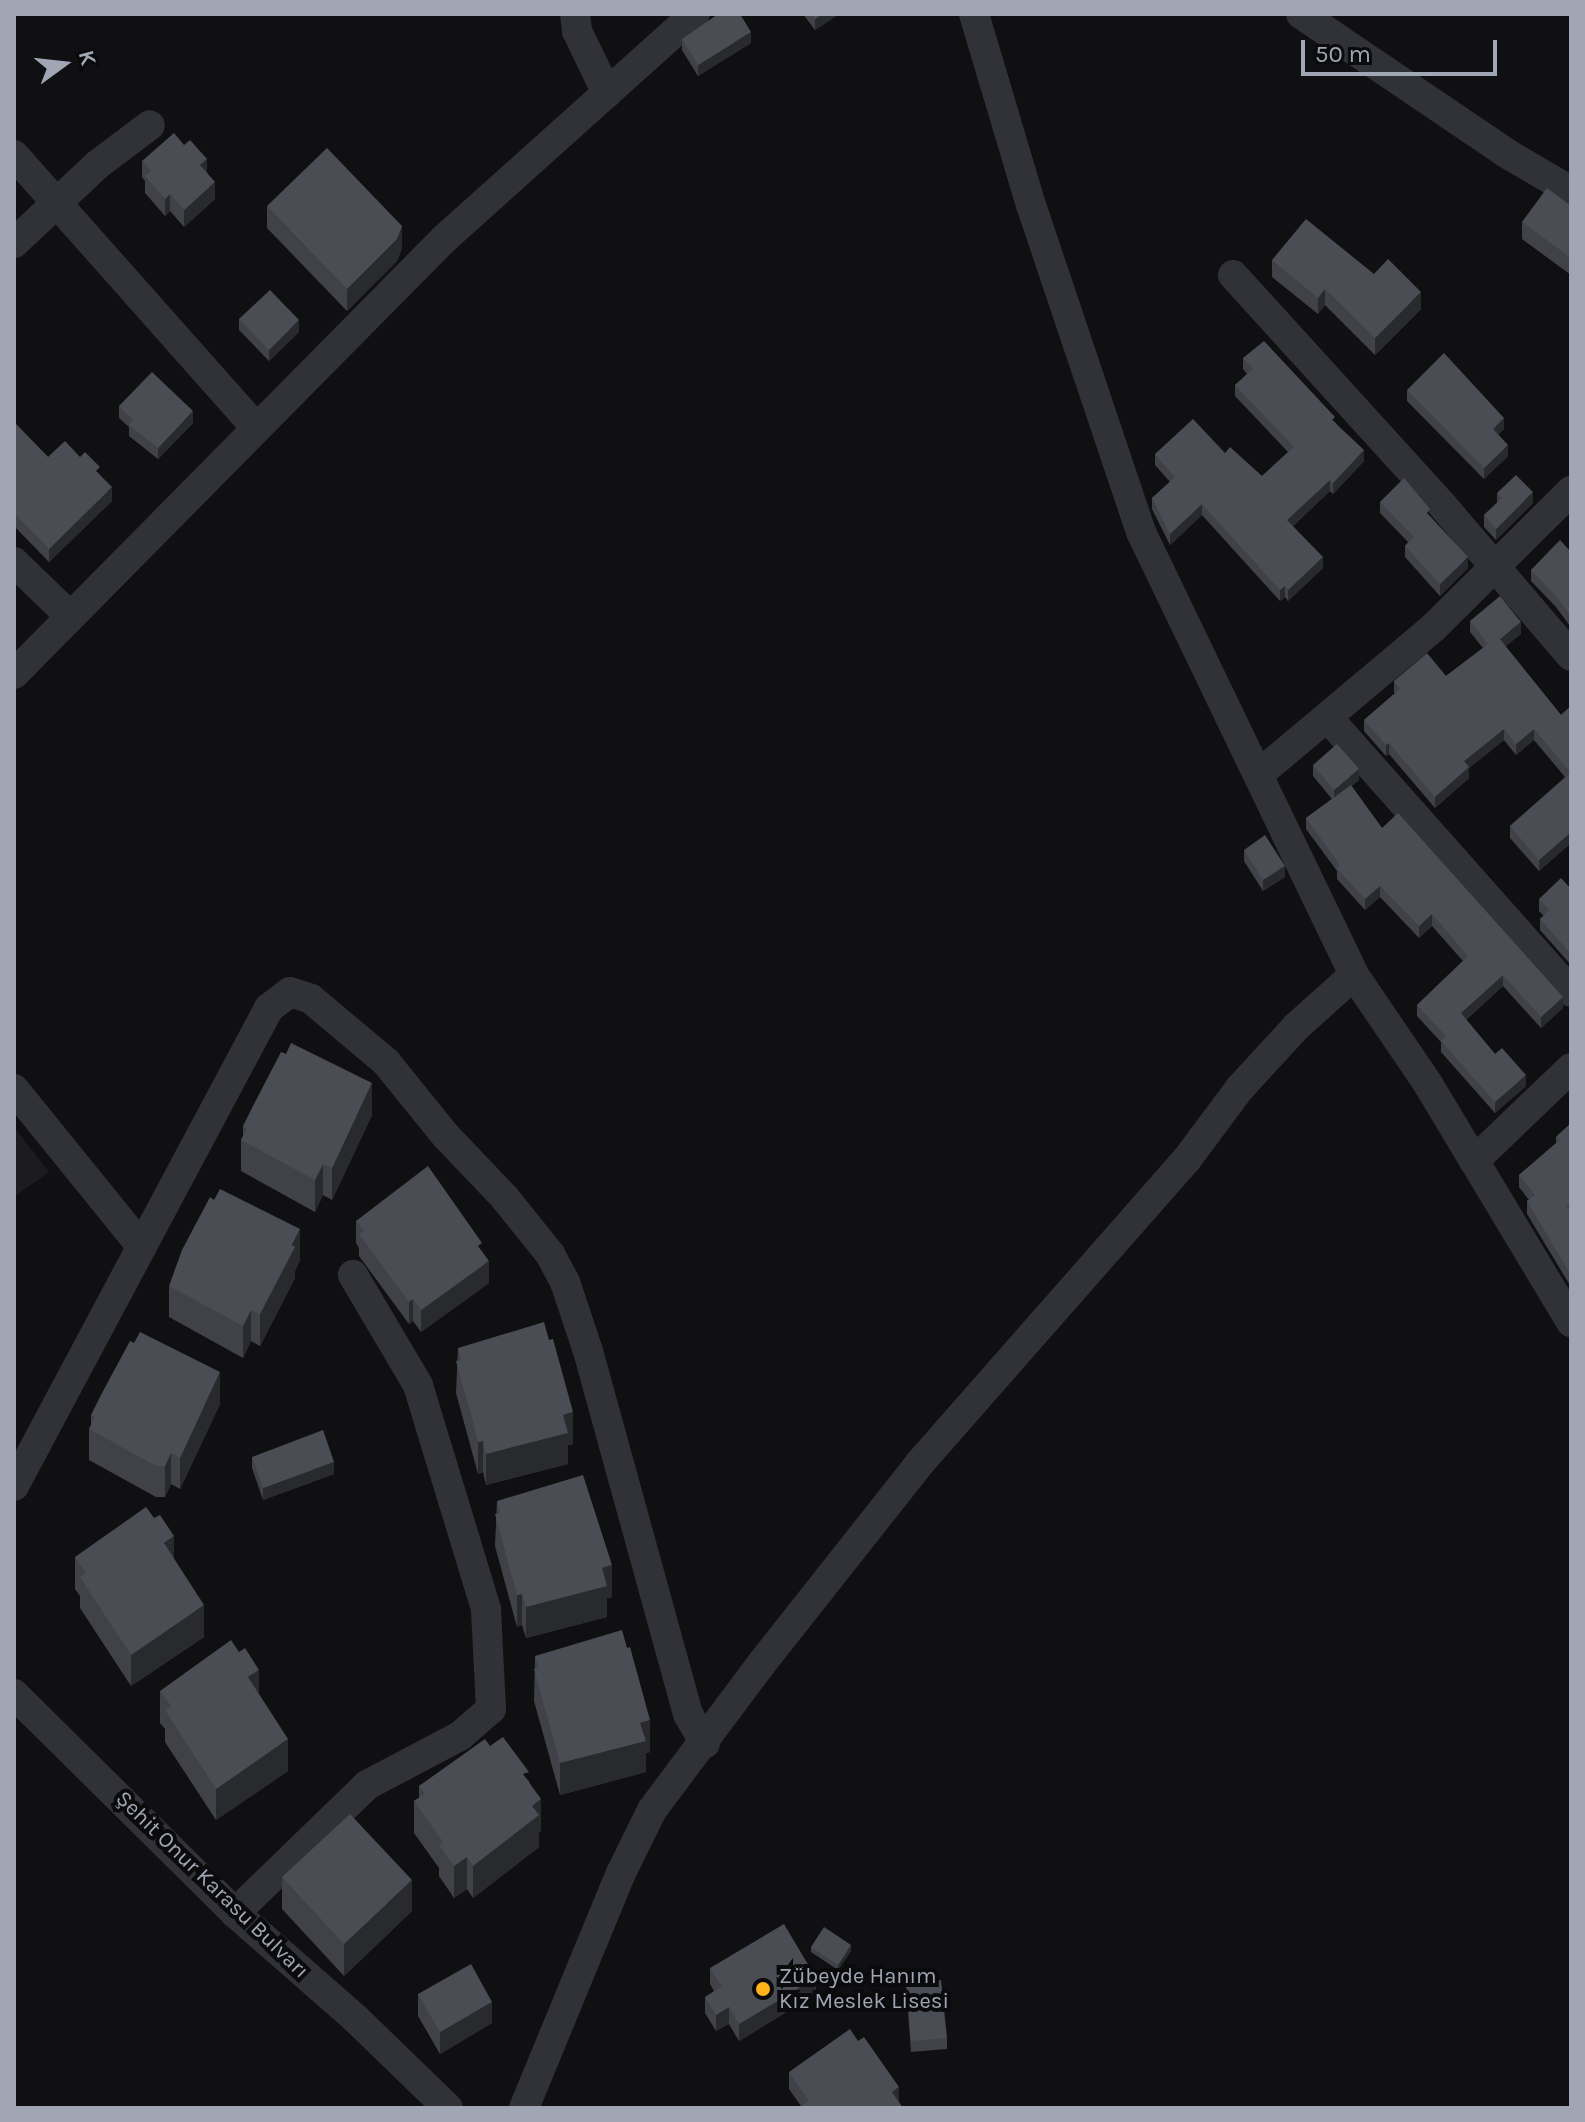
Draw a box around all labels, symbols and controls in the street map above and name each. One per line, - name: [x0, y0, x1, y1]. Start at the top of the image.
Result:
- north arrow: [24, 24, 104, 104]
- scale bar: [1305, 24, 1501, 74]
- text: 50 m: [1315, 40, 1371, 68]
- text: K: [73, 47, 102, 68]
- street label: Şehit Onur Karasu Bulvarı: [110, 1786, 314, 1984]
- place label: Zübeyde Hanım Kız Meslek Lisesi: [779, 1963, 949, 2014]
- marker: Zübeyde Hanım Kız Meslek Lisesi: [754, 1980, 772, 1998]

